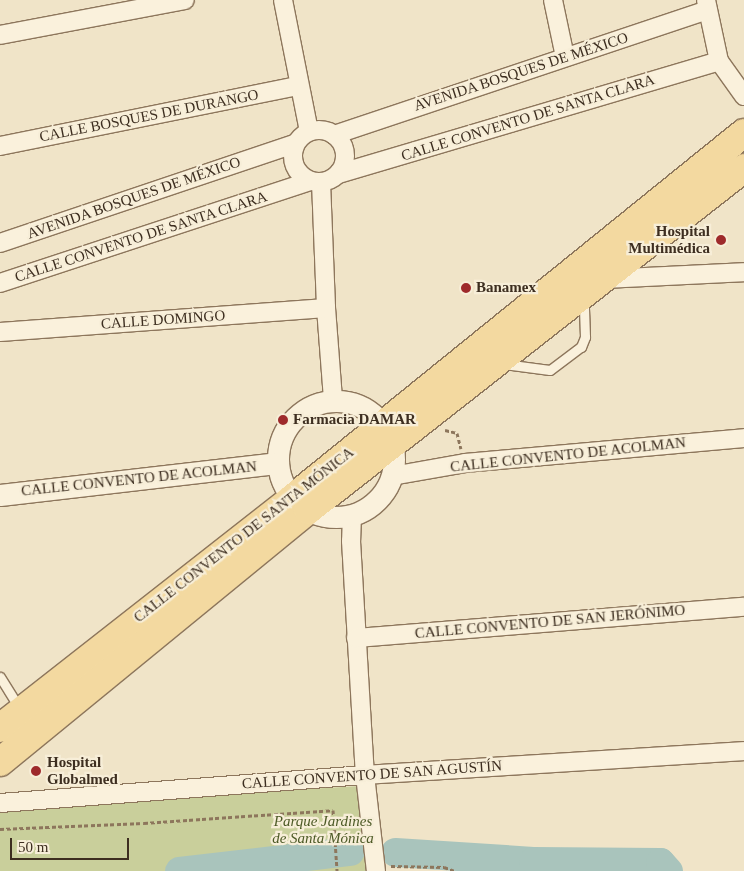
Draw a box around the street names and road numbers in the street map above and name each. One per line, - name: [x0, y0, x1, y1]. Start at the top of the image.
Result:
- street label: AVENIDA BOSQUES DE MÉXICO: [411, 29, 631, 115]
- street label: CALLE CONVENTO DE SANTA CLARA: [399, 71, 657, 165]
- street label: CALLE BOSQUES DE DURANGO: [38, 86, 260, 146]
- street label: AVENIDA BOSQUES DE MÉXICO: [25, 153, 243, 243]
- street label: CALLE CONVENTO DE SANTA CLARA: [12, 187, 270, 287]
- street label: CALLE DOMINGO: [100, 307, 226, 333]
- street label: CALLE CONVENTO DE ACOLMAN: [449, 434, 687, 476]
- street label: CALLE CONVENTO DE SANTA MÓNICA: [130, 443, 358, 627]
- street label: CALLE CONVENTO DE ACOLMAN: [20, 458, 258, 500]
- street label: CALLE CONVENTO DE SAN JERÓNIMO: [414, 601, 686, 643]
- street label: CALLE CONVENTO DE SAN AGUSTÍN: [241, 757, 503, 793]

